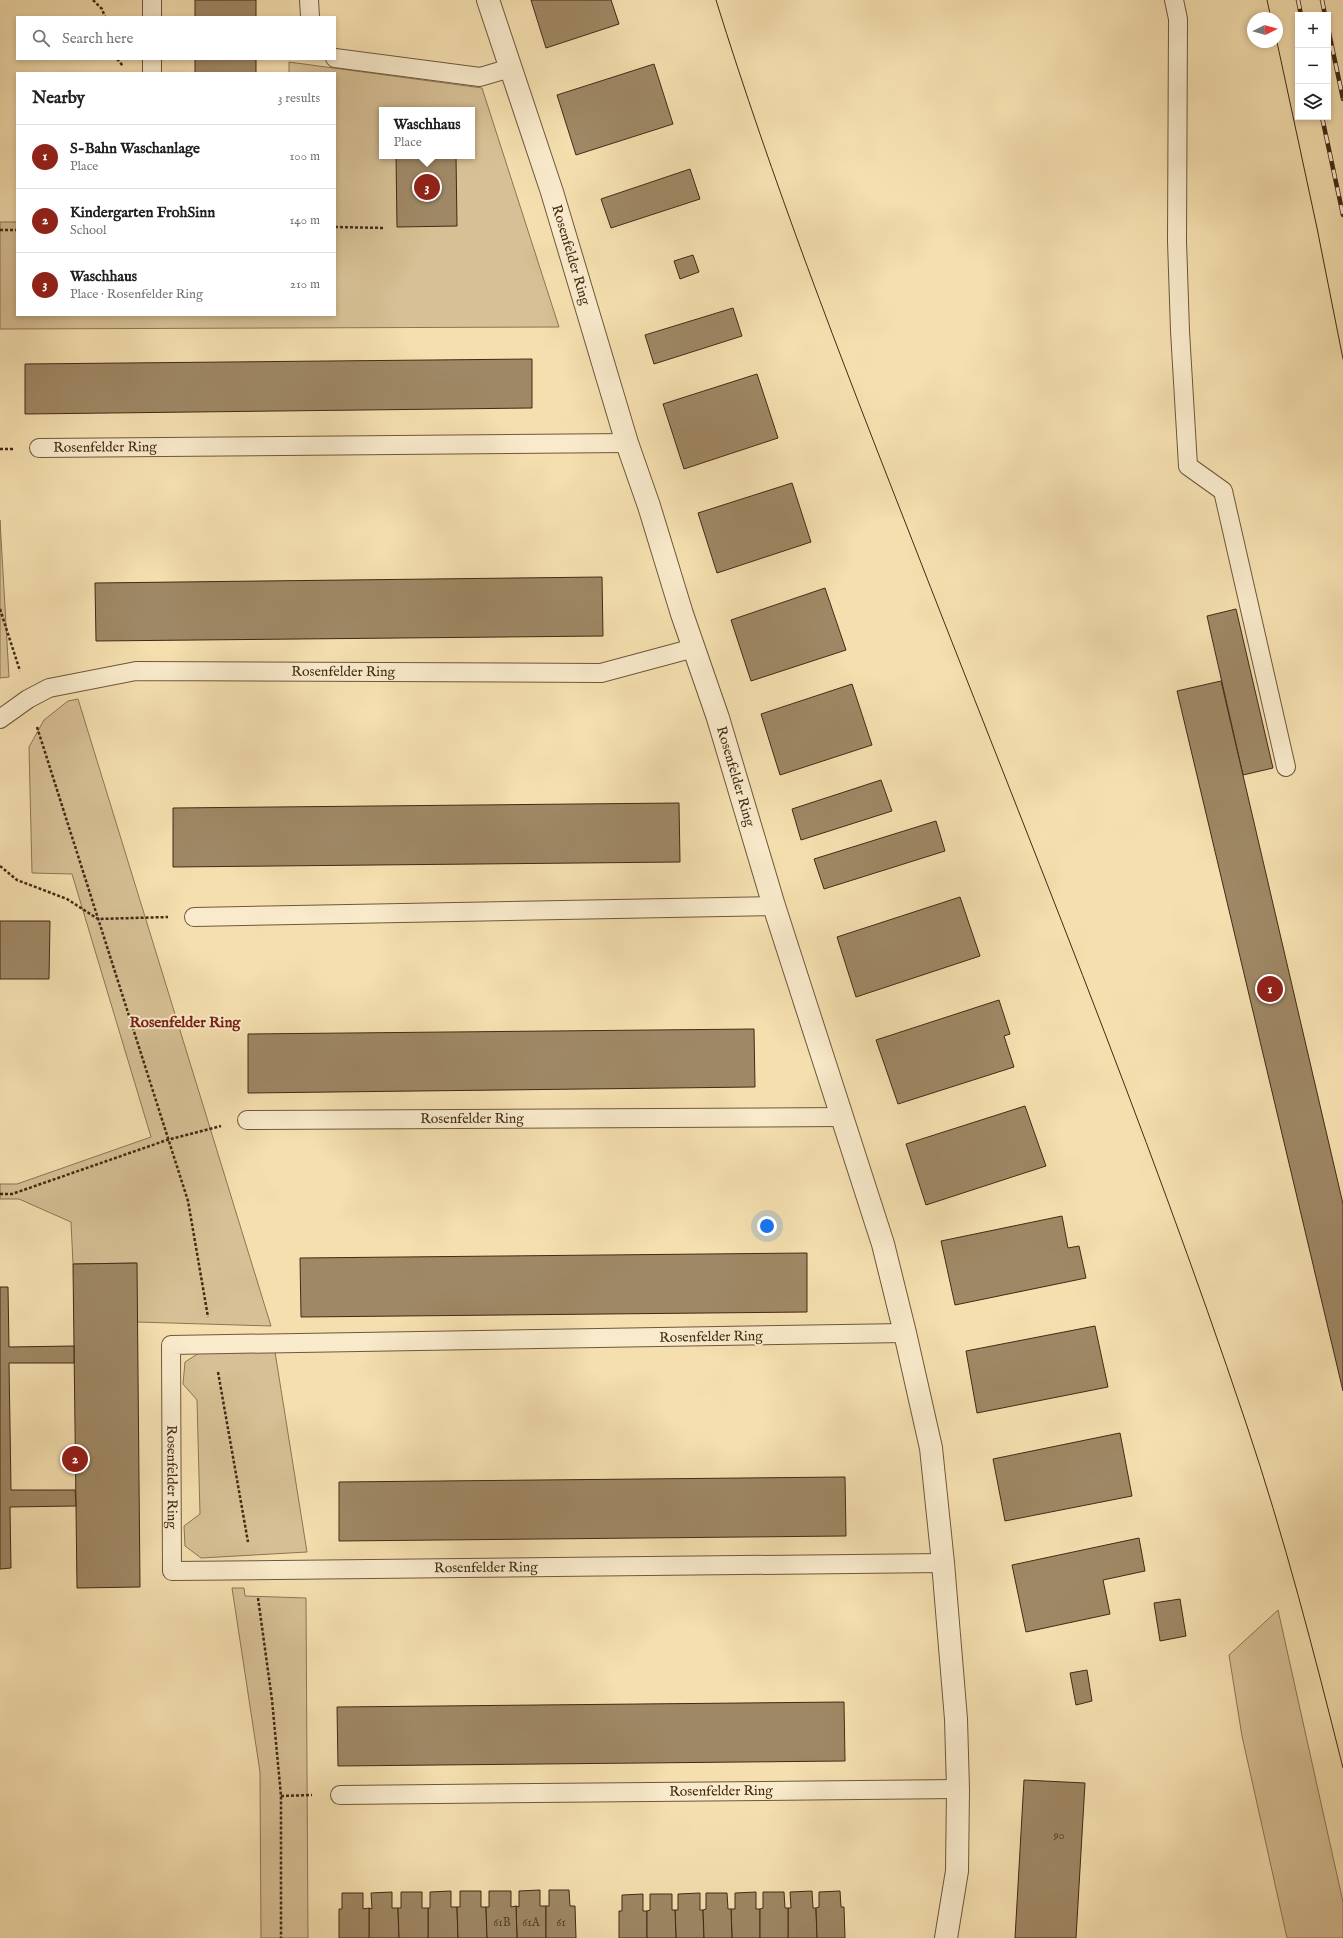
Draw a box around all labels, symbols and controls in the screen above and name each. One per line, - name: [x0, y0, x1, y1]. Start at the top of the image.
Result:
- north arrow: [1247, 12, 1283, 48]
- map controls: [1295, 12, 1331, 120]
- button: +: [1295, 12, 1331, 48]
- search box: [16, 16, 336, 60]
- icon: search: [30, 27, 52, 49]
- text: Search here: [62, 29, 133, 48]
- button: −: [1295, 48, 1331, 84]
- button: layers: [1295, 84, 1331, 120]
- text: Nearby: [32, 88, 85, 109]
- text: 3 results: [278, 90, 320, 107]
- popup: [379, 107, 475, 159]
- text: Waschhaus: [393, 115, 461, 134]
- text: Place: [393, 134, 422, 151]
- text: S-Bahn Waschanlage: [70, 139, 200, 158]
- text: 1: [43, 148, 47, 165]
- text: 100 m: [290, 148, 320, 165]
- text: Place: [70, 158, 98, 175]
- pin: 3: [414, 172, 440, 202]
- text: Kindergarten FrohSinn: [70, 203, 215, 222]
- street label: Rosenfelder Ring: [547, 203, 594, 308]
- text: 2: [42, 212, 48, 229]
- text: 140 m: [290, 212, 320, 229]
- text: School: [70, 222, 107, 239]
- text: Waschhaus: [70, 267, 137, 286]
- text: 3: [43, 276, 47, 293]
- text: 210 m: [290, 276, 320, 293]
- text: Place · Rosenfelder Ring: [70, 286, 203, 303]
- street label: Rosenfelder Ring: [53, 438, 157, 457]
- street label: Rosenfelder Ring: [291, 663, 396, 681]
- street label: Rosenfelder Ring: [712, 724, 759, 829]
- pin: 1: [1257, 974, 1283, 1004]
- district label: Rosenfelder Ring: [129, 1013, 241, 1032]
- street label: Rosenfelder Ring: [420, 1110, 524, 1128]
- your location: [757, 1216, 777, 1236]
- street label: Rosenfelder Ring: [659, 1327, 763, 1347]
- street label: Rosenfelder Ring: [162, 1425, 181, 1529]
- pin: 2: [62, 1444, 88, 1474]
- street label: Rosenfelder Ring: [434, 1558, 538, 1577]
- street label: Rosenfelder Ring: [669, 1782, 773, 1801]
- house number: 90: [1052, 1828, 1065, 1843]
- house number: 61B: [493, 1915, 511, 1930]
- house number: 61A: [522, 1915, 541, 1930]
- house number: 61: [556, 1915, 566, 1930]

